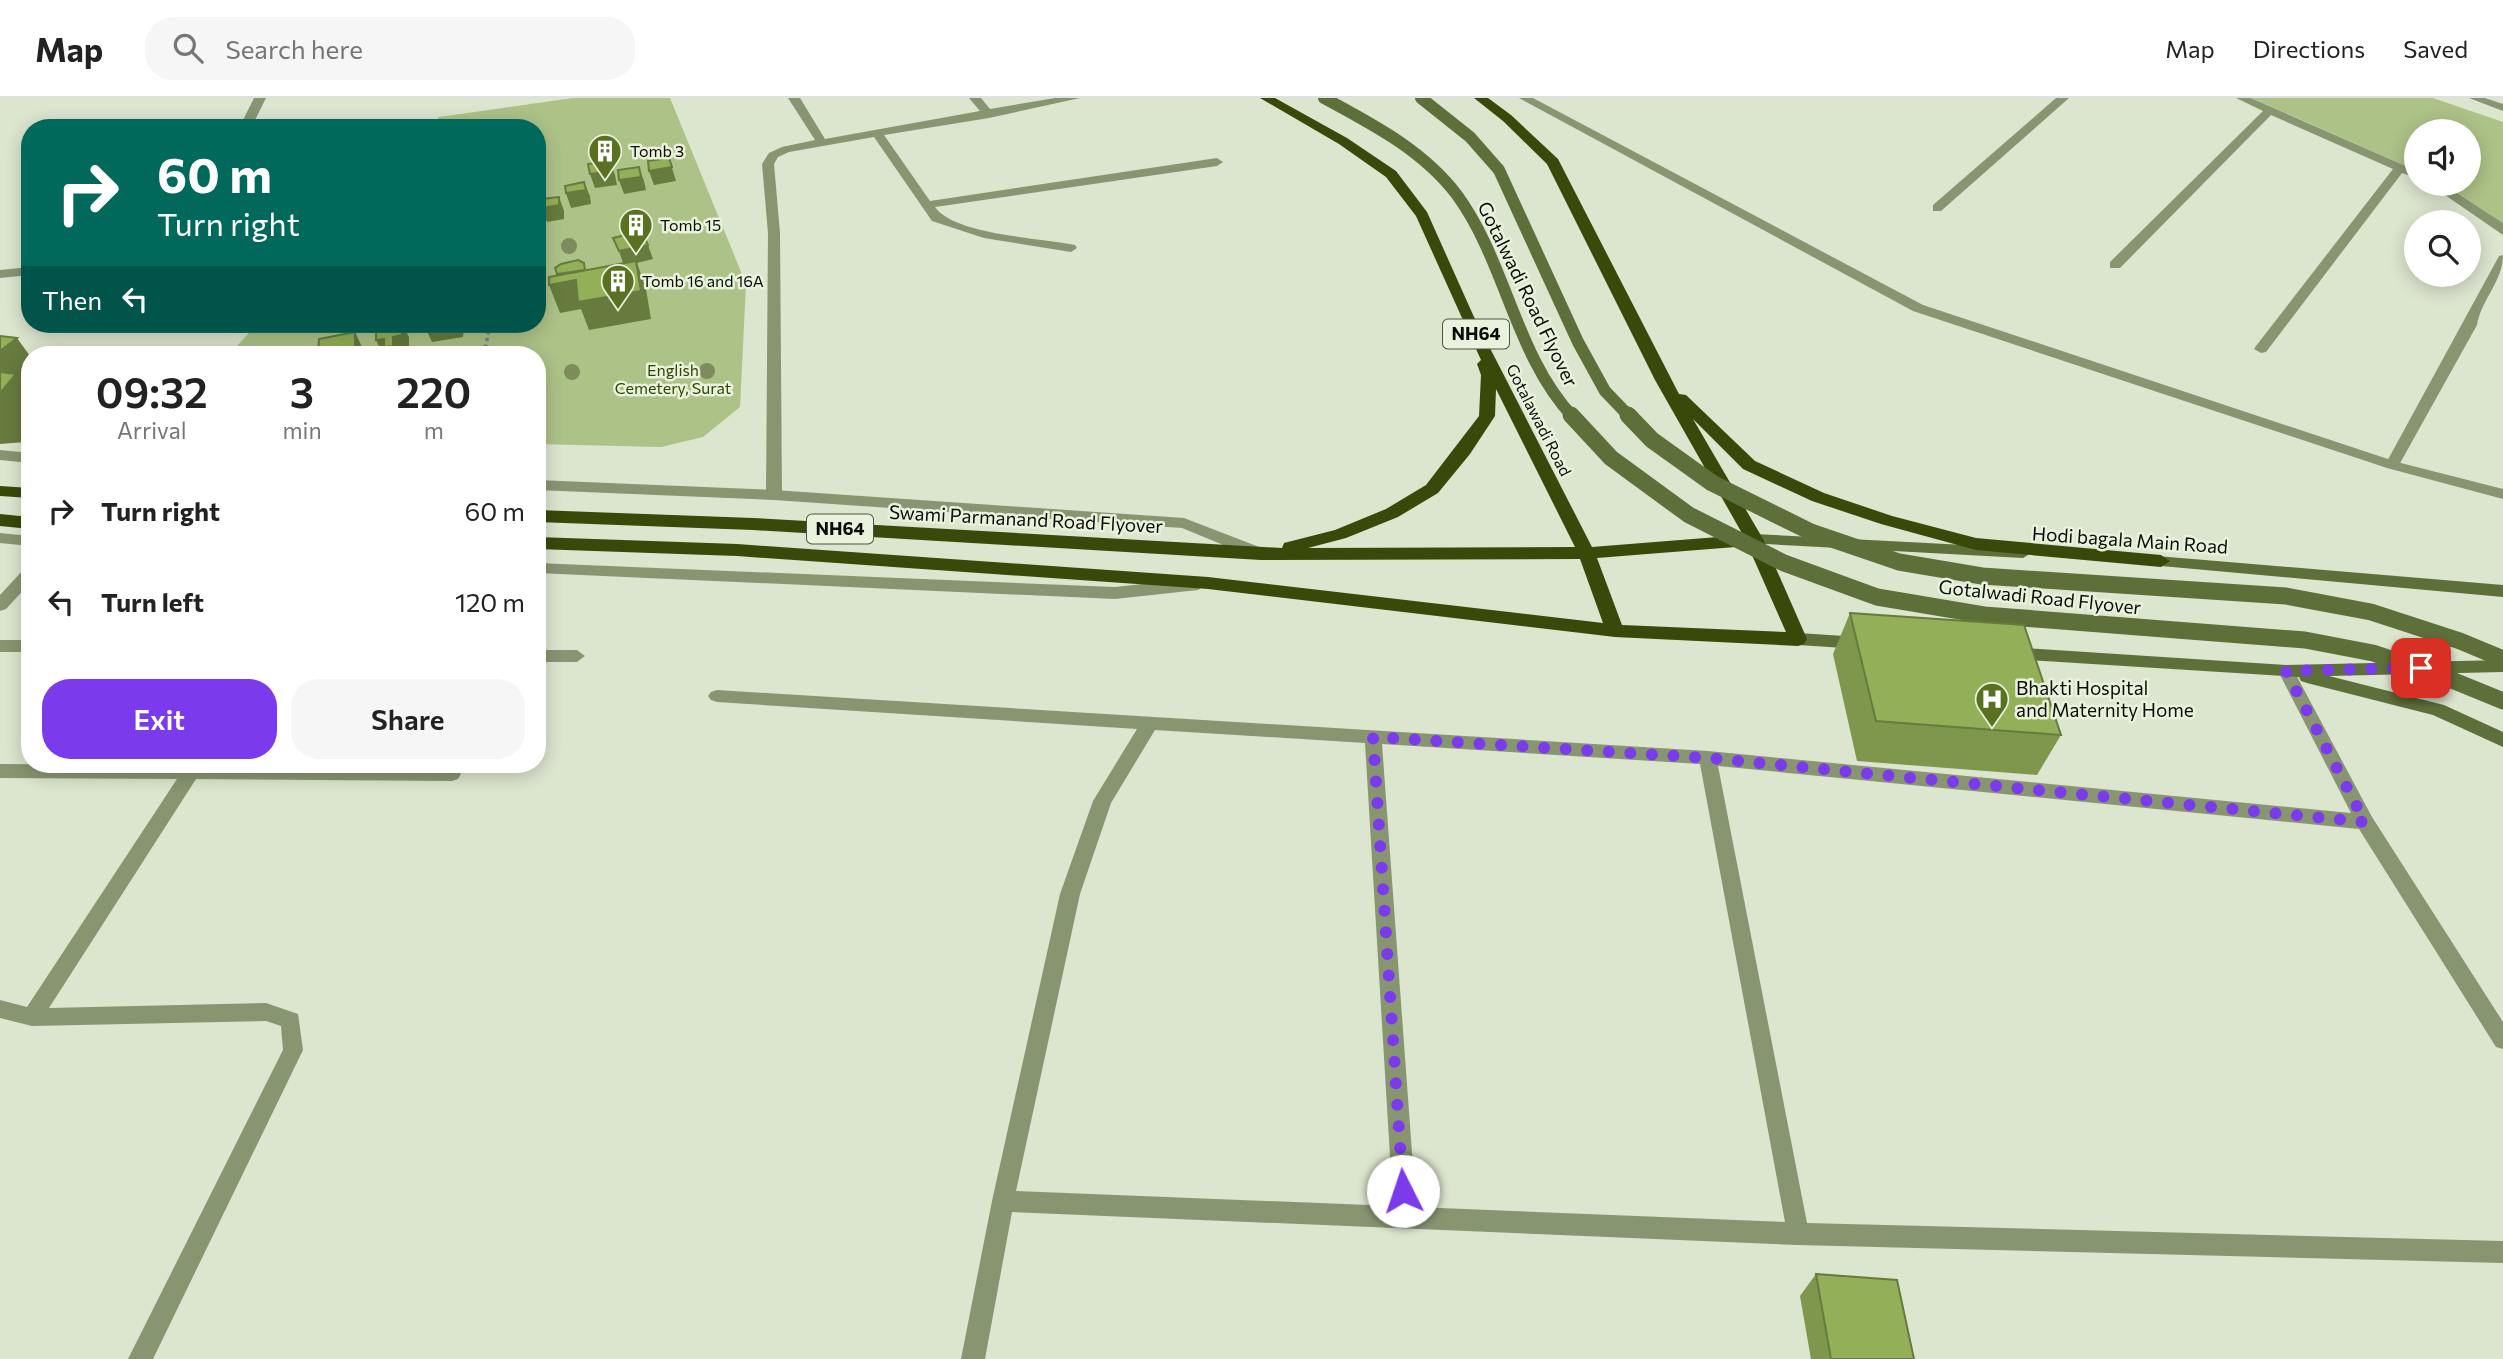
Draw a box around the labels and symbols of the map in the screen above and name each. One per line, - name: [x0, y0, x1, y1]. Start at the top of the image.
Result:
- building icon: Tomb 3: [586, 132, 624, 181]
- place label: Tomb 3: [630, 141, 684, 160]
- street label: Gotalwadi Road Flyover: [1474, 197, 1584, 391]
- building icon: Tomb 15: [617, 206, 655, 255]
- place label: Tomb 15: [660, 215, 721, 234]
- building icon: Tomb 16 and 16A: [599, 262, 637, 311]
- place label: Tomb 16 and 16A: [642, 271, 764, 290]
- road number: NH64: [1443, 320, 1509, 348]
- park label: English Cemetery, Surat: [615, 360, 732, 397]
- street label: Gotalawadi Road: [1503, 361, 1576, 479]
- street label: Swami Parmanand Road Flyover: [888, 500, 1164, 537]
- road number: NH64: [807, 514, 873, 544]
- street label: Hodi bagala Main Road: [2031, 521, 2229, 558]
- street label: Gotalwadi Road Flyover: [1938, 574, 2143, 619]
- pin: [2391, 638, 2451, 698]
- place label: Bhakti Hospital and Maternity Home: [2016, 676, 2194, 721]
- hospital icon: Bhakti Hospital and Maternity Home: [1973, 680, 2011, 729]
- position arrow: [1366, 1154, 1440, 1228]

